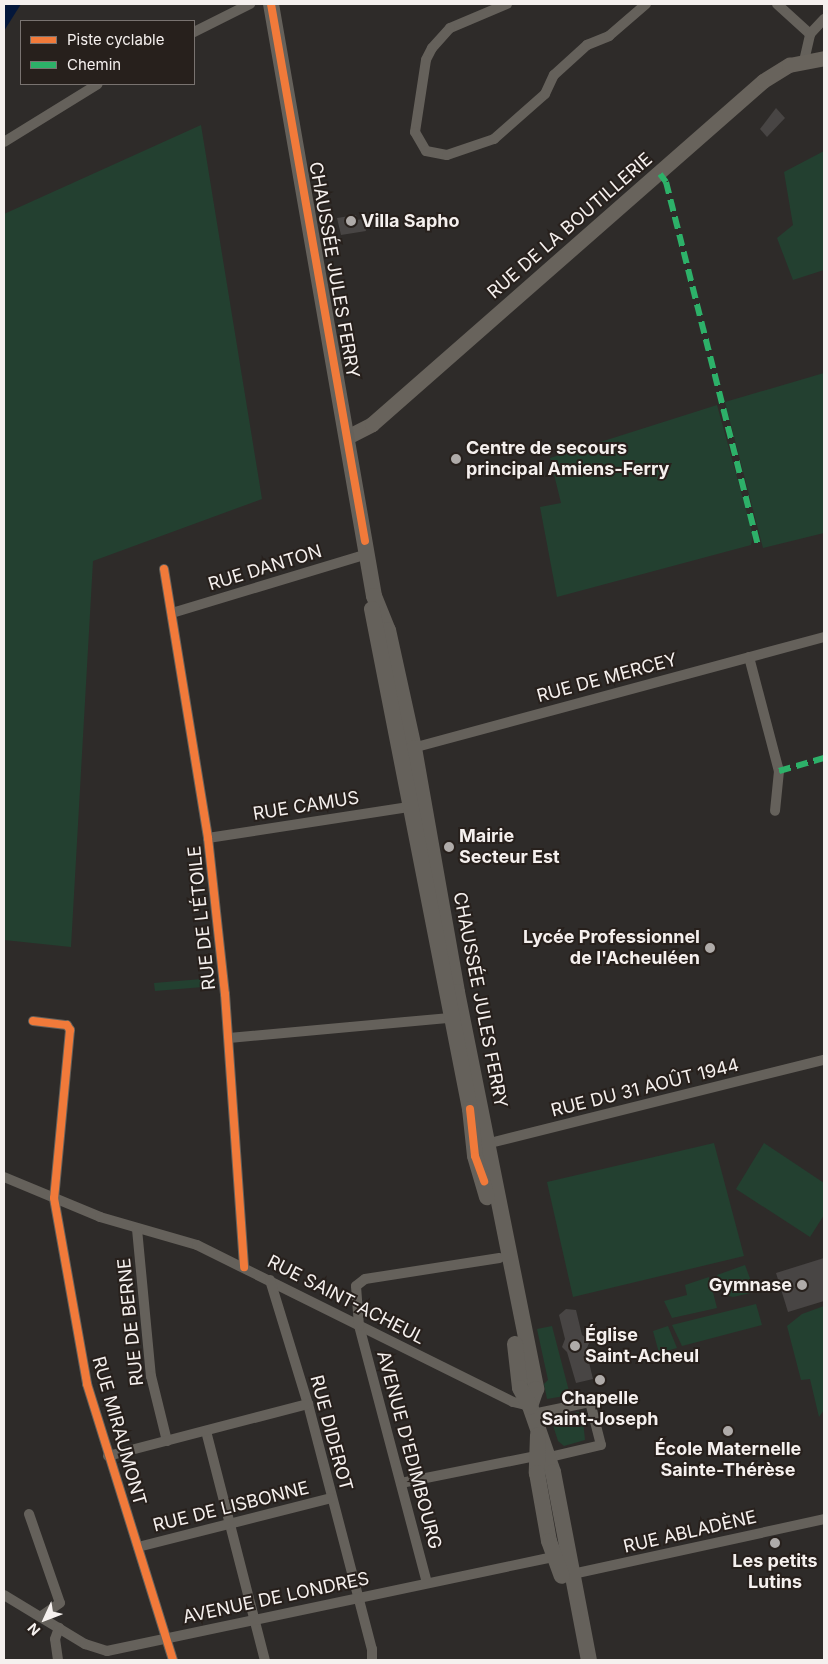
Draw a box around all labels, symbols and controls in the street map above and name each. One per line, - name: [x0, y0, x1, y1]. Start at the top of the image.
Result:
- legend: [20, 20, 195, 85]
- text: Piste cyclable: [67, 30, 164, 49]
- text: Chemin: [67, 55, 121, 74]
- street label: RUE DE LA BOUTILLERIE: [483, 149, 657, 303]
- street label: CHAUSSÉE JULES FERRY: [304, 160, 364, 380]
- place label: Villa Sapho: [361, 210, 460, 232]
- marker: Villa Sapho: [345, 215, 357, 227]
- place label: Centre de secours principal Amiens-Ferry: [466, 438, 669, 480]
- marker: Centre de secours principal Amiens-Ferry: [450, 453, 462, 465]
- street label: RUE DANTON: [206, 540, 324, 596]
- street label: RUE DE MERCEY: [534, 649, 680, 707]
- street label: RUE CAMUS: [251, 787, 361, 825]
- place label: Mairie Secteur Est: [459, 826, 560, 869]
- marker: Mairie Secteur Est: [443, 841, 455, 853]
- street label: RUE DE L'ÉTOILE: [184, 845, 220, 991]
- street label: CHAUSSÉE JULES FERRY: [448, 890, 512, 1110]
- place label: Lycée Professionnel de l'Acheuléen: [523, 927, 700, 970]
- marker: Lycée Professionnel de l'Acheuléen: [704, 942, 716, 954]
- street label: RUE DU 31 AOÛT 1944: [549, 1054, 741, 1122]
- street label: RUE SAINT-ACHEUL: [264, 1251, 428, 1349]
- street label: RUE DE BERNE: [114, 1257, 148, 1387]
- place label: Gymnase: [709, 1274, 792, 1296]
- marker: Gymnase: [796, 1279, 808, 1291]
- place label: Église Saint-Acheul: [585, 1325, 699, 1368]
- marker: Église Saint-Acheul: [569, 1340, 581, 1352]
- street label: AVENUE D'EDIMBOURG: [372, 1348, 446, 1552]
- street label: RUE MIRAUMONT: [87, 1354, 151, 1508]
- street label: RUE DIDEROT: [305, 1373, 357, 1493]
- marker: Chapelle Saint-Joseph: [594, 1374, 606, 1386]
- place label: Chapelle Saint-Joseph: [541, 1388, 659, 1430]
- marker: École Maternelle Sainte-Thérèse: [722, 1425, 734, 1437]
- place label: École Maternelle Sainte-Thérèse: [655, 1439, 801, 1482]
- street label: RUE DE LISBONNE: [151, 1477, 311, 1537]
- street label: RUE ABLADÈNE: [621, 1506, 759, 1558]
- marker: Les petits Lutins: [769, 1537, 781, 1549]
- place label: Les petits Lutins: [732, 1551, 818, 1594]
- street label: AVENUE DE LONDRES: [181, 1568, 371, 1628]
- north arrow: [20, 1594, 70, 1644]
- text: N: [24, 1620, 44, 1639]

